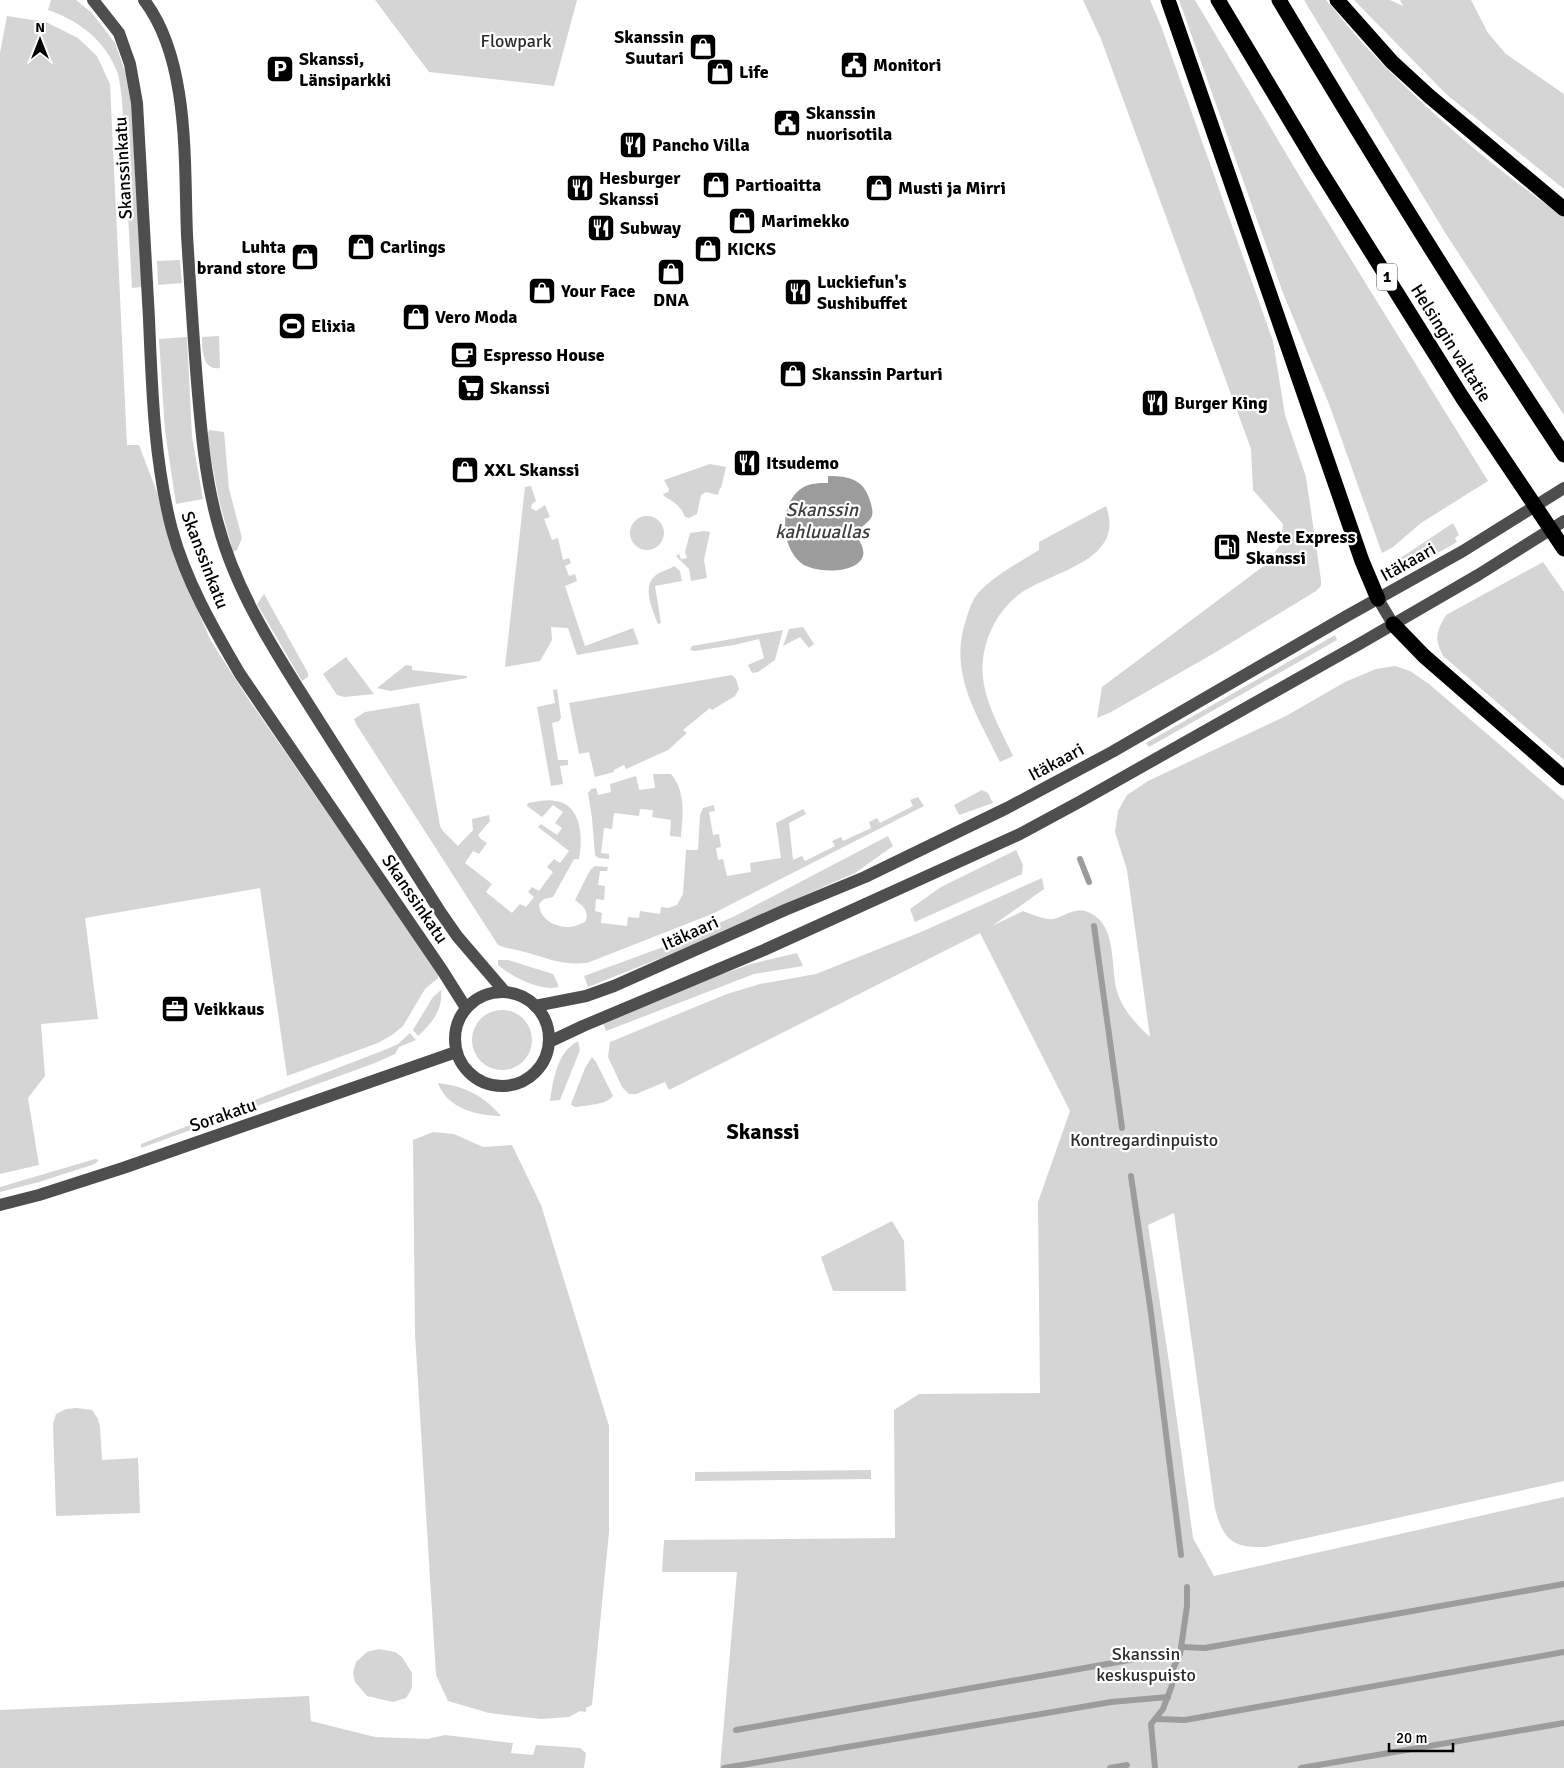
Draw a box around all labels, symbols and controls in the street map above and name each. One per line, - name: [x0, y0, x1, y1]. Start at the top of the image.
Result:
- north arrow: [15, 15, 65, 65]
- text: N: [35, 19, 45, 36]
- place label: Skanssin Suutari: [614, 26, 684, 69]
- park label: Flowpark: [481, 30, 552, 52]
- shop icon: Skanssin Suutari: [688, 32, 718, 62]
- place label: Skanssi, Länsiparkki: [299, 48, 391, 91]
- public building icon: Monitori: [839, 50, 869, 80]
- parking icon: Skanssi, Länsiparkki: [265, 54, 295, 84]
- place label: Monitori: [873, 54, 941, 76]
- shop icon: Life: [705, 57, 735, 87]
- place label: Life: [739, 61, 769, 83]
- place label: Skanssin nuorisotila: [806, 102, 892, 145]
- public building icon: Skanssin nuorisotila: [772, 108, 802, 138]
- street label: Skanssinkatu: [109, 116, 137, 220]
- restaurant icon: Pancho Villa: [618, 130, 648, 160]
- place label: Pancho Villa: [652, 134, 750, 156]
- place label: Hesburger Skanssi: [599, 167, 681, 210]
- shop icon: Partioaitta: [701, 170, 731, 200]
- restaurant icon: Hesburger Skanssi: [565, 173, 595, 203]
- shop icon: Musti ja Mirri: [864, 173, 894, 203]
- place label: Partioaitta: [735, 174, 821, 196]
- place label: Musti ja Mirri: [898, 177, 1006, 199]
- shop icon: Marimekko: [727, 206, 757, 236]
- place label: Marimekko: [761, 210, 850, 232]
- restaurant icon: Subway: [586, 213, 616, 243]
- place label: Subway: [620, 217, 681, 239]
- shop icon: Carlings: [346, 232, 376, 262]
- shop icon: KICKS: [693, 234, 723, 264]
- place label: Luhta brand store: [197, 236, 286, 279]
- place label: Carlings: [380, 236, 446, 258]
- place label: KICKS: [727, 238, 776, 260]
- shop icon: Luhta brand store: [290, 242, 320, 272]
- shop icon: DNA: [656, 257, 686, 287]
- road number: 1: [1377, 264, 1397, 290]
- place label: Luckiefun's Sushibuffet: [817, 271, 907, 314]
- shop icon: Your Face: [527, 276, 557, 306]
- restaurant icon: Luckiefun's Sushibuffet: [783, 277, 813, 307]
- place label: Your Face: [560, 280, 635, 302]
- street label: Helsingin valtatie: [1406, 280, 1496, 406]
- place label: DNA: [653, 289, 690, 311]
- shop icon: Vero Moda: [401, 302, 431, 332]
- place label: Vero Moda: [435, 306, 518, 328]
- sports icon: Elixia: [277, 311, 307, 341]
- place label: Elixia: [311, 315, 356, 337]
- cafe icon: Espresso House: [449, 340, 479, 370]
- place label: Espresso House: [483, 344, 605, 366]
- shop icon: Skanssin Parturi: [778, 359, 808, 389]
- place label: Skanssin Parturi: [812, 363, 943, 385]
- supermarket icon: Skanssi: [456, 373, 486, 403]
- place label: Skanssi: [490, 377, 550, 399]
- restaurant icon: Burger King: [1140, 388, 1170, 418]
- place label: Burger King: [1174, 392, 1268, 414]
- restaurant icon: Itsudemo: [732, 448, 762, 478]
- place label: Itsudemo: [766, 452, 839, 474]
- shop icon: XXL Skanssi: [450, 455, 480, 485]
- place label: XXL Skanssi: [484, 459, 579, 481]
- water label: Skanssin kahluuallas: [775, 498, 871, 544]
- street label: Skanssinkatu: [176, 508, 234, 612]
- place label: Neste Express Skanssi: [1246, 526, 1355, 569]
- fuel station icon: Neste Express Skanssi: [1212, 532, 1242, 562]
- street label: Itäkaari: [1377, 538, 1439, 586]
- street label: Itäkaari: [1024, 738, 1088, 786]
- street label: Skanssinkatu: [377, 850, 453, 948]
- street label: Itäkaari: [658, 911, 722, 955]
- office icon: Veikkaus: [160, 994, 190, 1024]
- place label: Veikkaus: [194, 998, 264, 1020]
- street label: Sorakatu: [187, 1093, 259, 1137]
- district label: Skanssi: [726, 1118, 800, 1145]
- park label: Kontregardinpuisto: [1070, 1129, 1218, 1151]
- park label: Skanssin keskuspuisto: [1096, 1643, 1196, 1686]
- scale bar: [1389, 1720, 1453, 1752]
- text: 20 m: [1396, 1729, 1427, 1747]

